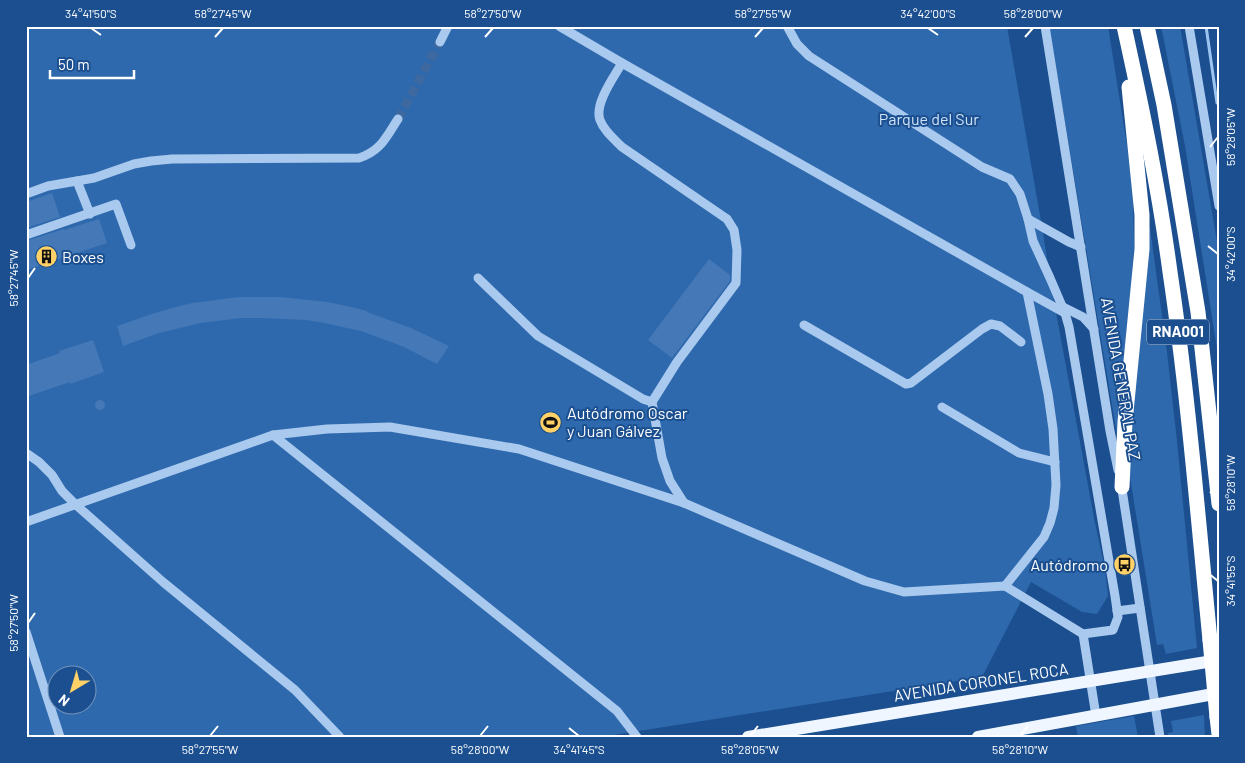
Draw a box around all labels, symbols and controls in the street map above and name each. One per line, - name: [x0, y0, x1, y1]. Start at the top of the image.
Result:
- text: 34°41'50"S: [65, 6, 117, 20]
- text: 58°27'45"W: [194, 6, 252, 20]
- text: 58°27'50"W: [464, 6, 522, 20]
- text: 58°27'55"W: [735, 6, 792, 20]
- text: 34°42'00"S: [900, 6, 956, 20]
- text: 58°28'00"W: [1004, 6, 1063, 20]
- scale bar: [50, 48, 134, 80]
- text: 50 m: [58, 55, 90, 73]
- text: 58°28'05"W: [1223, 108, 1237, 166]
- park label: Parque del Sur: [879, 109, 979, 128]
- text: 34°42'00"S: [1223, 226, 1237, 282]
- building icon: Boxes: [34, 245, 58, 269]
- place label: Boxes: [62, 247, 104, 266]
- text: 58°27'45"W: [6, 249, 20, 307]
- street label: AVENIDA GENERAL PAZ: [1098, 296, 1145, 462]
- road number: RNA001: [1147, 320, 1209, 344]
- place label: Autódromo Oscar y Juan Gálvez: [567, 403, 688, 440]
- sports icon: Autódromo Oscar y Juan Gálvez: [539, 410, 563, 434]
- text: 58°28'10"W: [1223, 455, 1237, 511]
- bus stop icon: Autódromo: [1112, 553, 1136, 577]
- place label: Autódromo: [1031, 555, 1108, 574]
- text: 34°41'55"S: [1223, 555, 1237, 607]
- text: 58°27'50"W: [6, 594, 20, 652]
- street label: AVENIDA CORONEL ROCA: [892, 658, 1070, 705]
- north arrow: [48, 666, 98, 716]
- text: N: [55, 691, 73, 710]
- text: 58°27'55"W: [182, 742, 239, 756]
- text: 58°28'00"W: [451, 742, 510, 756]
- text: 34°41'45"S: [553, 742, 605, 756]
- text: 58°28'05"W: [721, 742, 779, 756]
- text: 58°28'10"W: [992, 742, 1048, 756]

